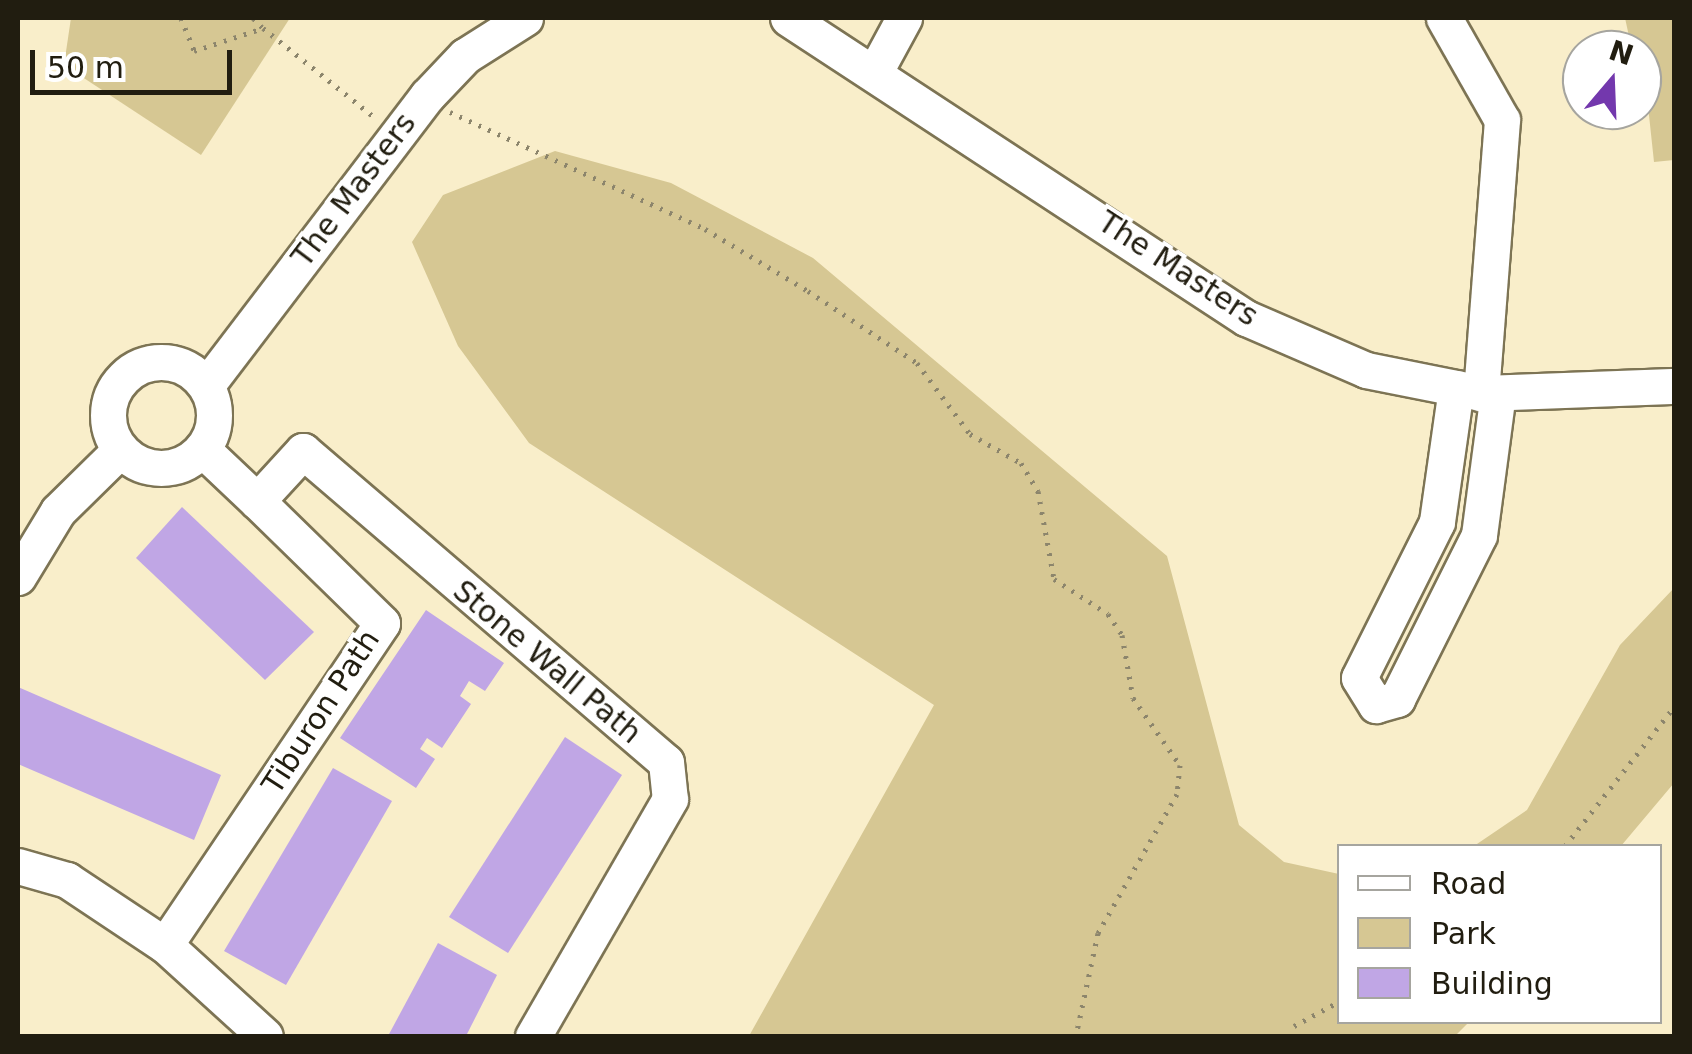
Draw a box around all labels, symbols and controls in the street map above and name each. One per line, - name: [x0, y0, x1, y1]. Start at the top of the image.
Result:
- scale bar: [35, 30, 238, 92]
- north arrow: [1562, 30, 1662, 130]
- text: N: [1605, 34, 1638, 72]
- text: 50 m: [47, 50, 124, 85]
- street label: The Masters: [284, 106, 424, 274]
- street label: The Masters: [1091, 204, 1265, 334]
- street label: Stone Wall Path: [446, 573, 648, 751]
- street label: Tiburon Path: [255, 623, 387, 801]
- legend: [1337, 844, 1662, 1024]
- text: Road: [1431, 866, 1506, 901]
- text: Park: [1431, 916, 1496, 951]
- text: Building: [1431, 966, 1553, 1001]

